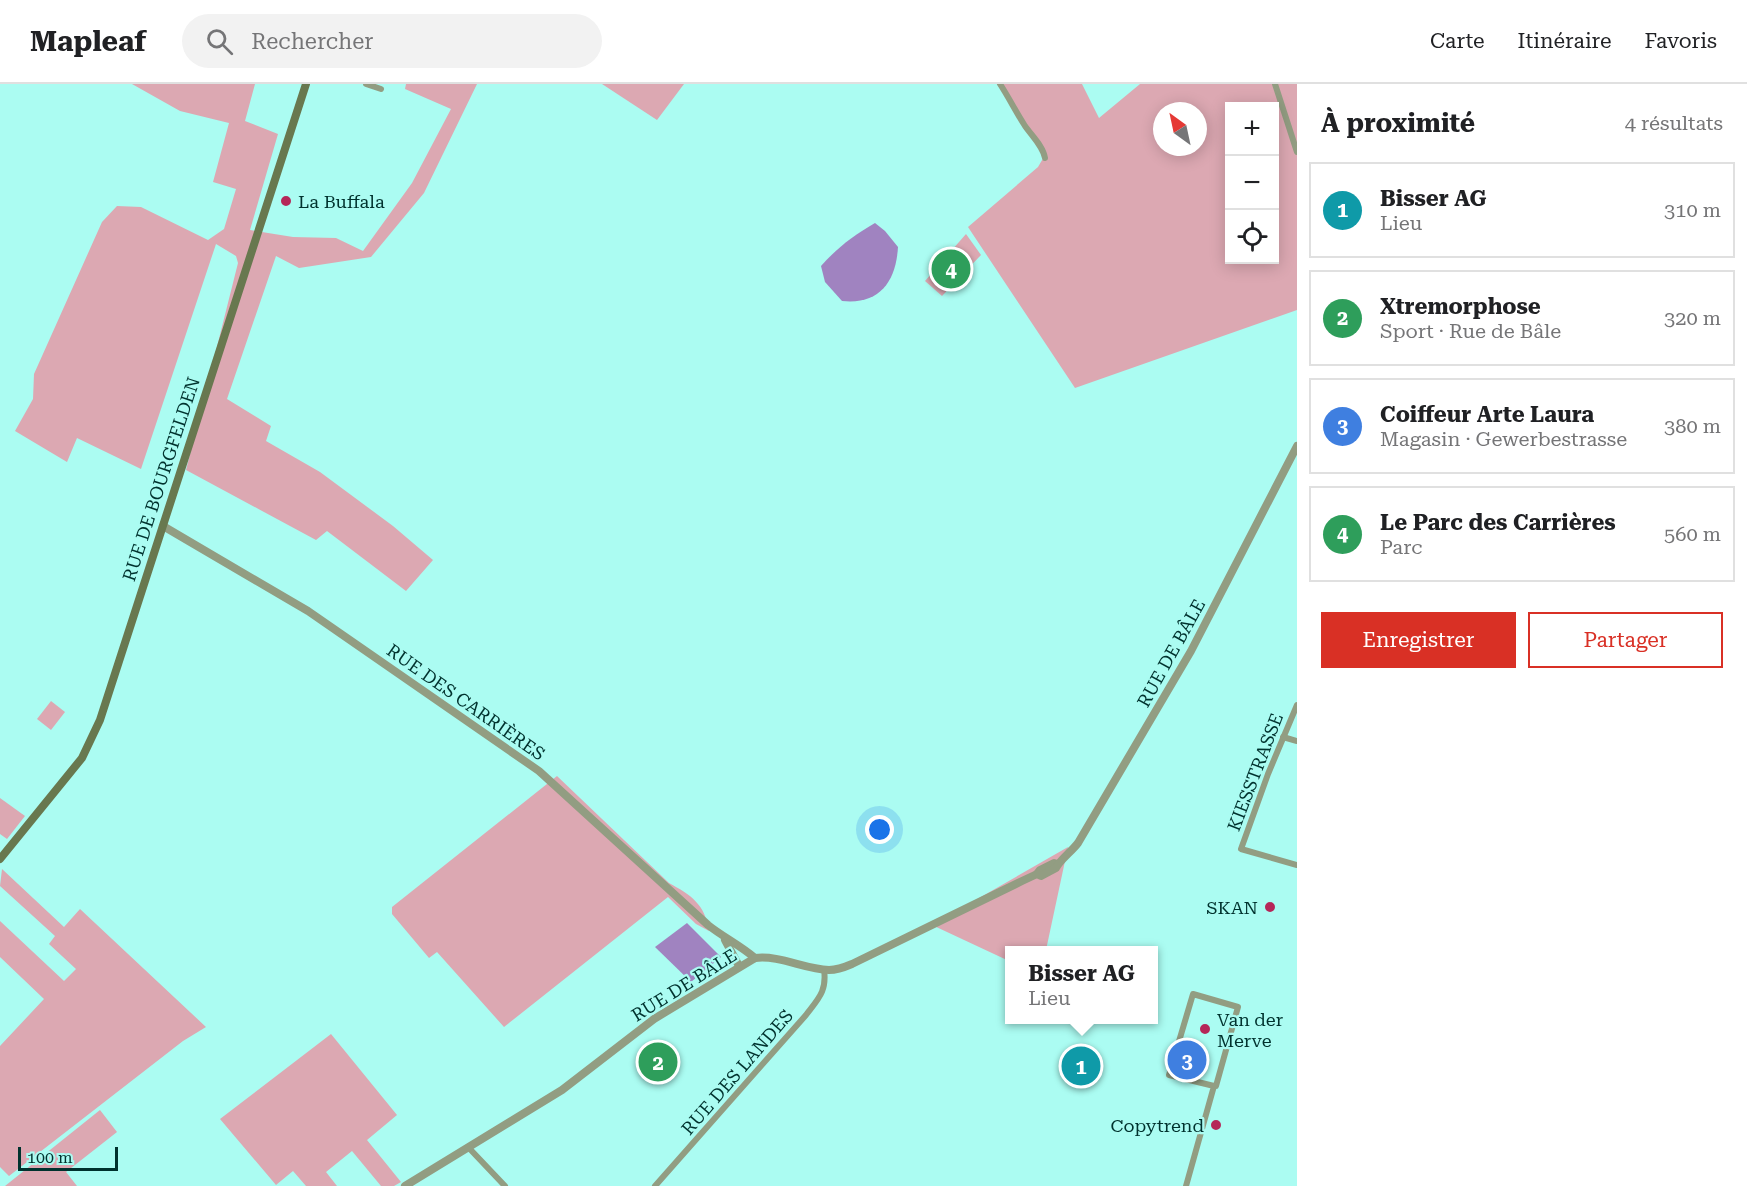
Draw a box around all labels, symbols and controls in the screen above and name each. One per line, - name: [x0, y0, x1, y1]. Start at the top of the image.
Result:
- search box: [182, 14, 602, 68]
- text: Mapleaf: [30, 25, 146, 58]
- icon: search: [203, 25, 236, 58]
- text: Rechercher: [251, 29, 373, 54]
- text: Carte: [1430, 29, 1485, 53]
- text: Itinéraire: [1518, 29, 1612, 53]
- text: Favoris: [1645, 29, 1717, 53]
- north arrow: [1153, 102, 1207, 156]
- map controls: [1225, 102, 1279, 264]
- button: +: [1225, 102, 1279, 156]
- text: À proximité: [1321, 108, 1475, 138]
- text: 4 résultats: [1625, 111, 1723, 135]
- button: −: [1225, 156, 1279, 210]
- text: Bisser AG: [1380, 186, 1487, 211]
- place label: La Buffala: [298, 191, 385, 212]
- marker: La Buffala: [279, 194, 293, 208]
- text: 1: [1337, 198, 1348, 222]
- text: 310 m: [1664, 198, 1721, 222]
- button: locate: [1225, 210, 1279, 264]
- text: Lieu: [1380, 211, 1422, 235]
- pin: 4: [932, 246, 970, 291]
- text: Xtremorphose: [1380, 294, 1541, 319]
- text: 2: [1337, 306, 1348, 330]
- text: 320 m: [1664, 306, 1721, 330]
- text: Sport · Rue de Bâle: [1380, 319, 1561, 343]
- street label: RUE DE BOURGFELDEN: [118, 374, 204, 584]
- text: Coiffeur Arte Laura: [1380, 402, 1594, 427]
- text: 3: [1337, 414, 1348, 438]
- text: 380 m: [1664, 414, 1721, 438]
- text: Magasin · Gewerbestrasse: [1380, 427, 1627, 451]
- text: Le Parc des Carrières: [1380, 510, 1616, 535]
- text: 4: [1337, 522, 1348, 546]
- text: 560 m: [1664, 522, 1721, 546]
- text: Parc: [1380, 535, 1422, 559]
- street label: RUE DE BÂLE: [1133, 595, 1209, 711]
- button: Enregistrer: [1321, 612, 1516, 668]
- button: Partager: [1528, 612, 1723, 668]
- street label: RUE DES CARRIÈRES: [383, 639, 549, 765]
- street label: KIESSTRASSE: [1223, 710, 1287, 834]
- your location: [865, 815, 894, 844]
- place label: SKAN: [1206, 897, 1258, 918]
- marker: SKAN: [1263, 900, 1277, 914]
- street label: RUE DE BÂLE: [628, 944, 740, 1026]
- popup: [1005, 946, 1158, 1024]
- text: Bisser AG: [1028, 961, 1135, 986]
- text: Lieu: [1028, 986, 1070, 1010]
- street label: RUE DES LANDES: [677, 1005, 797, 1139]
- place label: Van der Merve: [1217, 1009, 1283, 1051]
- marker: Van der Merve: [1198, 1022, 1212, 1036]
- pin: 3: [1168, 1038, 1206, 1082]
- pin: 2: [638, 1040, 678, 1084]
- pin: 1: [1062, 1044, 1100, 1088]
- place label: Copytrend: [1110, 1115, 1204, 1136]
- marker: Copytrend: [1209, 1118, 1223, 1132]
- scale bar: [18, 1144, 118, 1172]
- text: 100 m: [27, 1148, 73, 1167]

